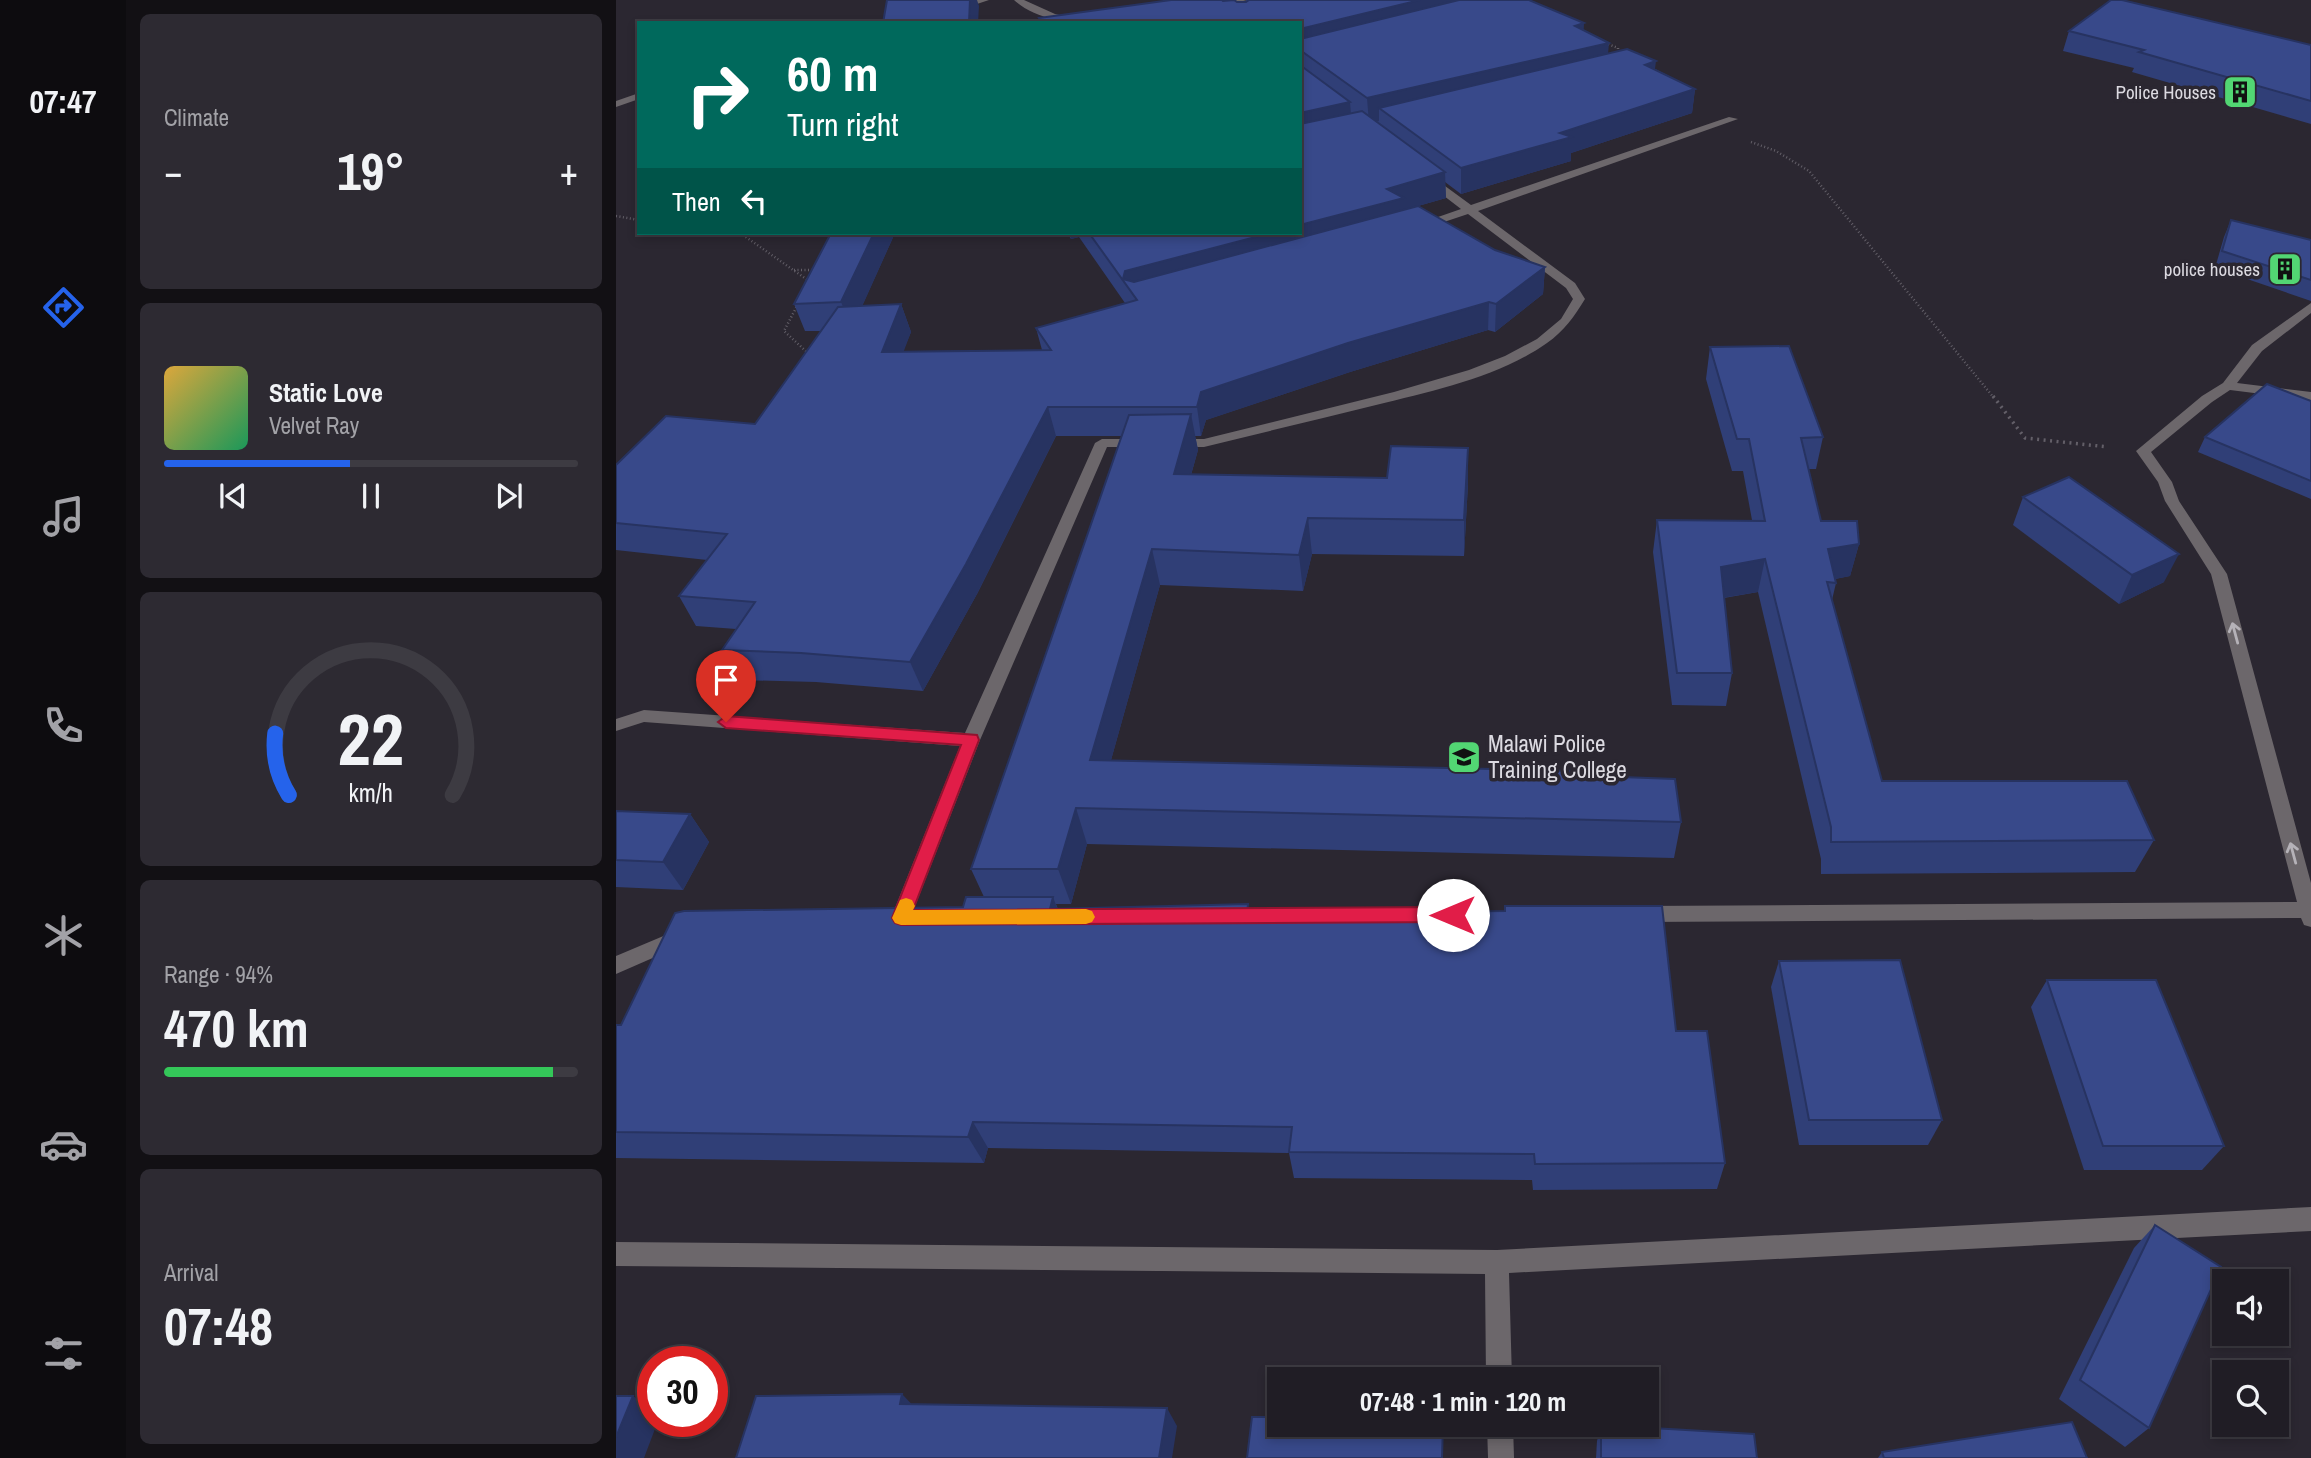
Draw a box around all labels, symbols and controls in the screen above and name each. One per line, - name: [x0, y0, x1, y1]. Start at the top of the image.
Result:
- text: 60 m: [787, 40, 879, 106]
- icon: right: [672, 49, 763, 140]
- building icon: Police Houses: [2221, 73, 2259, 111]
- place label: Police Houses: [2116, 79, 2216, 105]
- text: 07:47: [29, 80, 97, 123]
- text: Climate: [164, 102, 229, 133]
- text: Turn right: [787, 103, 899, 146]
- text: 19°: [337, 136, 405, 206]
- text: −: [164, 146, 182, 197]
- text: +: [560, 146, 578, 197]
- icon: left: [735, 182, 773, 220]
- text: Then: [672, 184, 721, 219]
- building icon: police houses: [2266, 250, 2304, 288]
- place label: police houses: [2164, 256, 2260, 282]
- icon: directions: [39, 283, 88, 332]
- text: Static Love: [269, 375, 383, 410]
- text: Velvet Ray: [269, 410, 359, 441]
- icon: previous: [214, 477, 252, 515]
- icon: pause: [352, 477, 390, 515]
- icon: next: [490, 477, 528, 515]
- icon: music: [39, 492, 88, 541]
- one-way arrow: [2227, 622, 2240, 644]
- pin: [696, 650, 756, 722]
- icon: arrive: [707, 661, 745, 699]
- text: 22: [338, 690, 404, 788]
- icon: phone: [39, 701, 88, 750]
- place label: Malawi Police Training College: [1488, 728, 1627, 785]
- school or university icon: Malawi Police Training College: [1445, 738, 1483, 776]
- text: km/h: [349, 776, 393, 810]
- one-way arrow: [2286, 842, 2299, 865]
- position arrow: [1416, 878, 1490, 952]
- icon: climate: [39, 911, 88, 960]
- text: Range · 94%: [164, 959, 273, 990]
- text: 470 km: [164, 993, 309, 1063]
- icon: car: [39, 1120, 88, 1169]
- text: Arrival: [164, 1257, 219, 1288]
- map controls: [2212, 1269, 2289, 1437]
- button: sound: [2212, 1269, 2289, 1346]
- text: 07:48: [164, 1291, 273, 1361]
- icon: filters: [39, 1329, 88, 1378]
- speed limit sign: 30: [637, 1346, 728, 1437]
- button: search: [2212, 1360, 2289, 1437]
- text: 07:48 · 1 min · 120 m: [1360, 1384, 1566, 1419]

